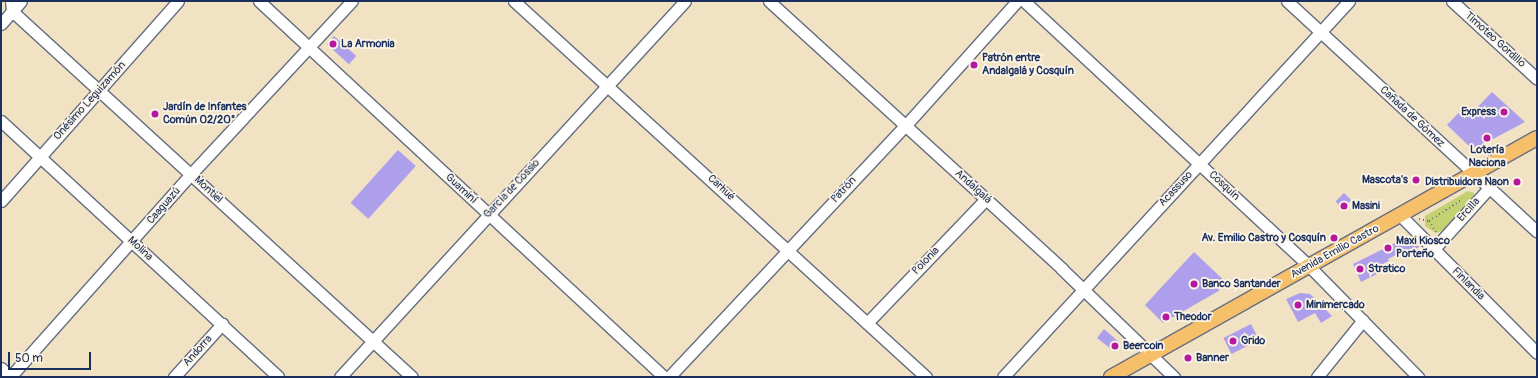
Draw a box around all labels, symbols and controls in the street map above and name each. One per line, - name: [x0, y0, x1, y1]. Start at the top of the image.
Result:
- street label: Timoteo Gordillo: [1462, 9, 1528, 71]
- place label: La Armonia: [341, 37, 395, 51]
- marker: La Armonia: [328, 39, 338, 49]
- place label: Patrón entre Andalgalá y Cosquín: [982, 52, 1074, 78]
- street label: Onésimo Leguizamón: [51, 59, 129, 143]
- marker: Patrón entre Andalgalá y Cosquín: [969, 60, 979, 70]
- street label: Cañada de Gómez: [1377, 84, 1447, 150]
- place label: Jardín de Infantes Común 02/20°: [163, 101, 247, 127]
- place label: Express: [1461, 105, 1496, 119]
- marker: Express: [1499, 107, 1509, 117]
- marker: Jardín de Infantes Común 02/20°: [150, 109, 160, 119]
- marker: Lotería Naciona: [1482, 133, 1492, 143]
- place label: Lotería Naciona: [1468, 144, 1506, 170]
- street label: García de Cossio: [481, 157, 543, 221]
- street label: Andalgalá: [952, 167, 994, 207]
- street label: Acassuso: [1156, 168, 1196, 210]
- street label: Cosquín: [1206, 168, 1242, 204]
- street label: Guaminí: [442, 171, 480, 207]
- street label: Carhué: [705, 172, 737, 204]
- street label: Montiel: [191, 173, 225, 207]
- place label: Mascota's: [1362, 173, 1408, 187]
- street label: Patrón: [829, 174, 859, 206]
- marker: Mascota's: [1411, 175, 1421, 185]
- place label: Distribuidora Naon: [1425, 175, 1509, 189]
- marker: Distribuidora Naon: [1512, 177, 1522, 187]
- street label: Caaguazú: [144, 185, 184, 227]
- street label: Ercilla: [1455, 195, 1483, 225]
- place label: Masini: [1352, 199, 1380, 213]
- marker: Masini: [1339, 201, 1349, 211]
- street label: Avenida Emilio Castro: [1289, 222, 1381, 282]
- place label: Av. Emilio Castro y Cosquín: [1202, 231, 1326, 245]
- marker: Av. Emilio Castro y Cosquín: [1329, 233, 1339, 243]
- street label: Molina: [125, 234, 155, 264]
- place label: Maxi Kiosco Porteño: [1396, 235, 1450, 261]
- marker: Maxi Kiosco Porteño: [1383, 243, 1393, 253]
- street label: Polonia: [910, 244, 942, 278]
- place label: Stratico: [1368, 262, 1405, 276]
- marker: Stratico: [1355, 264, 1365, 274]
- street label: Finlandia: [1449, 265, 1487, 303]
- place label: Banco Santander: [1202, 277, 1281, 291]
- marker: Banco Santander: [1189, 279, 1199, 289]
- place label: Minimercado: [1306, 298, 1365, 312]
- marker: Minimercado: [1293, 300, 1303, 310]
- place label: Theodor: [1174, 310, 1212, 324]
- marker: Theodor: [1161, 312, 1171, 322]
- street label: Andorra: [181, 333, 215, 369]
- place label: Grido: [1241, 334, 1265, 348]
- marker: Grido: [1228, 336, 1238, 346]
- place label: Beercoin: [1123, 339, 1164, 353]
- marker: Beercoin: [1110, 341, 1120, 351]
- scale bar: [10, 344, 93, 370]
- text: 50 m: [15, 351, 43, 366]
- place label: Banner: [1196, 351, 1229, 365]
- marker: Banner: [1183, 353, 1193, 363]

